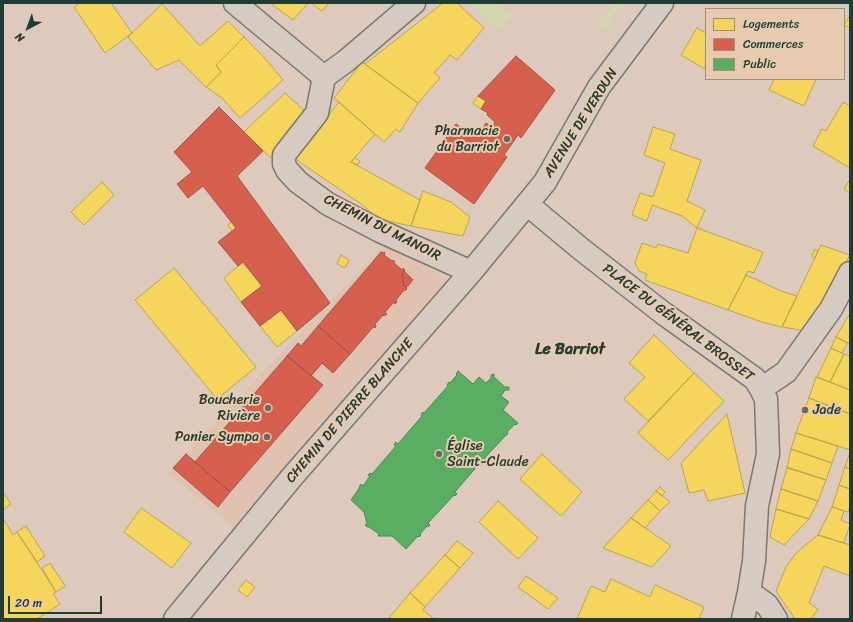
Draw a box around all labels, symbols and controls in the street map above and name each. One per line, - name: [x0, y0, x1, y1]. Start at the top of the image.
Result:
- north arrow: [8, 8, 48, 48]
- legend: [705, 8, 845, 80]
- text: Logements: [743, 13, 799, 35]
- text: N: [11, 28, 29, 47]
- text: Commerces: [743, 33, 803, 55]
- text: Public: [743, 53, 776, 75]
- street label: AVENUE DE VERDUN: [540, 65, 622, 181]
- place label: Pharmacie du Barriot: [435, 123, 499, 156]
- marker: Pharmacie du Barriot: [502, 134, 512, 144]
- street label: CHEMIN DU MANOIR: [321, 191, 443, 265]
- street label: PLACE DU GÉNÉRAL BROSSET: [599, 261, 757, 385]
- street label: CHEMIN DE PIERRE BLANCHE: [283, 335, 417, 487]
- district label: Le Barriot: [535, 340, 605, 360]
- place label: Boucherie Rivière: [199, 392, 260, 424]
- place label: Jade: [813, 402, 841, 418]
- marker: Boucherie Rivière: [263, 403, 273, 413]
- marker: Jade: [800, 405, 810, 415]
- place label: Panier Sympa: [175, 429, 259, 445]
- marker: Panier Sympa: [262, 432, 272, 442]
- place label: Église Saint-Claude: [447, 438, 529, 470]
- marker: Église Saint-Claude: [434, 449, 444, 459]
- scale bar: [10, 588, 104, 614]
- text: 20 m: [15, 592, 42, 614]

